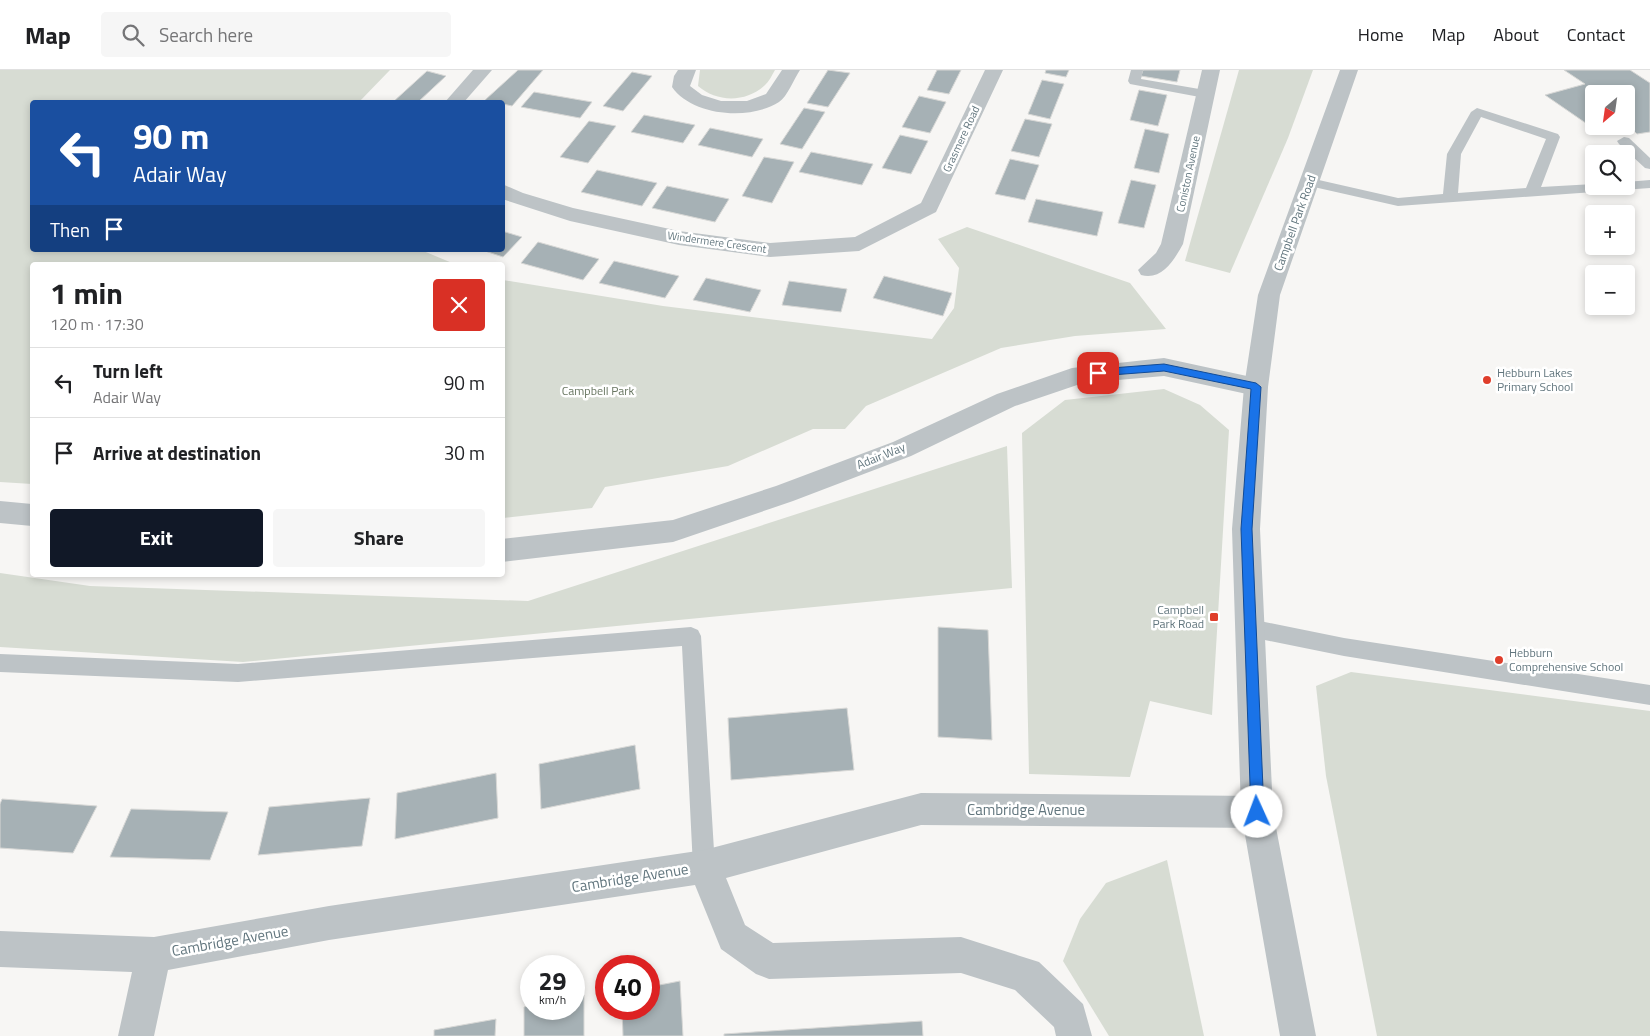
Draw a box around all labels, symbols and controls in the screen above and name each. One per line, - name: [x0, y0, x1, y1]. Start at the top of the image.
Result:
- search box: [101, 12, 451, 57]
- text: Map: [25, 17, 71, 53]
- text: Search here: [159, 20, 253, 49]
- icon: search: [119, 21, 147, 49]
- text: Home: [1358, 21, 1404, 48]
- text: Map: [1432, 21, 1465, 48]
- text: About: [1493, 21, 1539, 48]
- text: Contact: [1567, 21, 1625, 48]
- north arrow: [1585, 85, 1635, 135]
- map controls: [1585, 85, 1635, 315]
- street label: Grasmere Road: [939, 103, 983, 175]
- text: 90 m: [133, 109, 209, 163]
- icon: left: [50, 120, 115, 185]
- street label: Coniston Avenue: [1172, 134, 1204, 214]
- button: search: [1585, 145, 1635, 195]
- text: Adair Way: [133, 157, 227, 191]
- street label: Campbell Park Road: [1268, 172, 1321, 274]
- button: +: [1585, 205, 1635, 255]
- text: Then: [50, 215, 90, 244]
- icon: arrive: [100, 215, 128, 243]
- street label: Windermere Crescent: [666, 227, 768, 257]
- button: −: [1585, 265, 1635, 315]
- text: 1 min: [50, 270, 123, 316]
- button: close: [433, 279, 485, 331]
- text: 120 m · 17:30: [50, 312, 144, 336]
- pin: [1077, 352, 1119, 394]
- text: Turn left: [93, 356, 163, 385]
- icon: arrive: [1084, 359, 1112, 387]
- place label: Hebburn Lakes Primary School: [1497, 363, 1573, 396]
- text: 90 m: [444, 368, 485, 397]
- icon: left: [50, 369, 78, 397]
- marker: Hebburn Lakes Primary School: [1481, 374, 1493, 386]
- park label: Campbell Park: [562, 381, 634, 400]
- text: Adair Way: [93, 385, 161, 409]
- street label: Adair Way: [854, 437, 908, 474]
- text: Arrive at destination: [93, 438, 261, 467]
- text: 30 m: [444, 438, 485, 467]
- icon: arrive: [50, 439, 78, 467]
- button: Exit: [50, 509, 263, 567]
- button: Share: [273, 509, 485, 567]
- place label: Campbell Park Road: [1152, 600, 1204, 633]
- marker: Campbell Park Road: [1208, 611, 1220, 623]
- place label: Hebburn Comprehensive School: [1509, 643, 1623, 676]
- marker: Hebburn Comprehensive School: [1493, 654, 1505, 666]
- position arrow: [1230, 785, 1282, 837]
- street label: Cambridge Avenue: [967, 798, 1085, 821]
- street label: Cambridge Avenue: [570, 857, 690, 898]
- street label: Cambridge Avenue: [170, 919, 290, 962]
- speed limit sign: 40: [595, 955, 660, 1020]
- text: 29: [538, 962, 567, 1000]
- text: km/h: [539, 990, 566, 1009]

